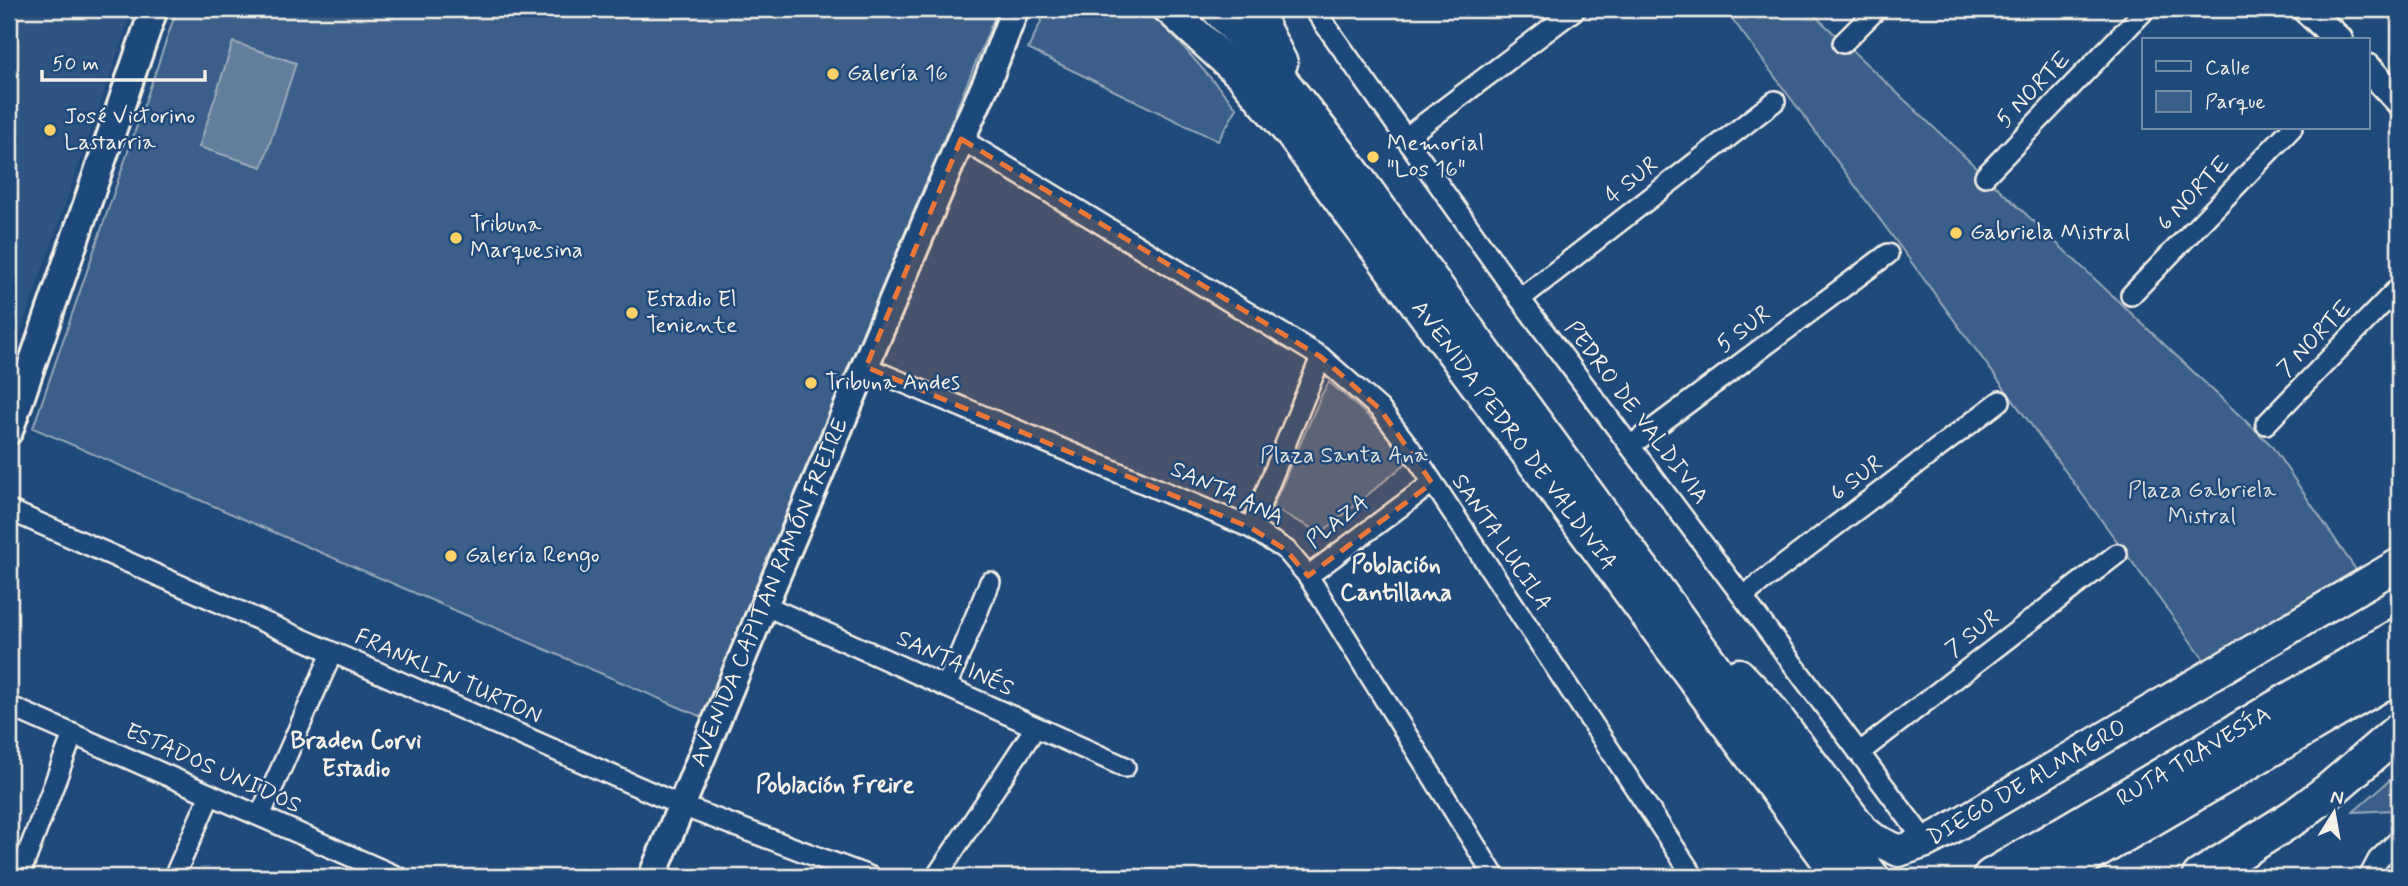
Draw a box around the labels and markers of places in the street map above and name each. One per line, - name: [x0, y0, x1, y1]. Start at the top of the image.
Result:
- place label: Galería 16: [847, 59, 948, 89]
- marker: Galería 16: [825, 66, 841, 82]
- place label: José Victorino Lastarria: [64, 102, 195, 158]
- marker: José Victorino Lastarria: [42, 122, 58, 138]
- place label: Memorial "Los 16": [1387, 129, 1484, 185]
- marker: Memorial "Los 16": [1365, 149, 1381, 165]
- place label: Tribuna Marquesina: [470, 210, 583, 266]
- place label: Gabriela Mistral: [1970, 218, 2130, 248]
- marker: Gabriela Mistral: [1948, 225, 1964, 241]
- marker: Tribuna Marquesina: [448, 230, 464, 246]
- place label: Estadio El Teniente: [646, 285, 737, 341]
- marker: Estadio El Teniente: [624, 305, 640, 321]
- place label: Tribuna Andes: [825, 368, 960, 398]
- marker: Tribuna Andes: [803, 375, 819, 391]
- place label: Galería Rengo: [465, 541, 600, 573]
- marker: Galería Rengo: [443, 548, 459, 564]

